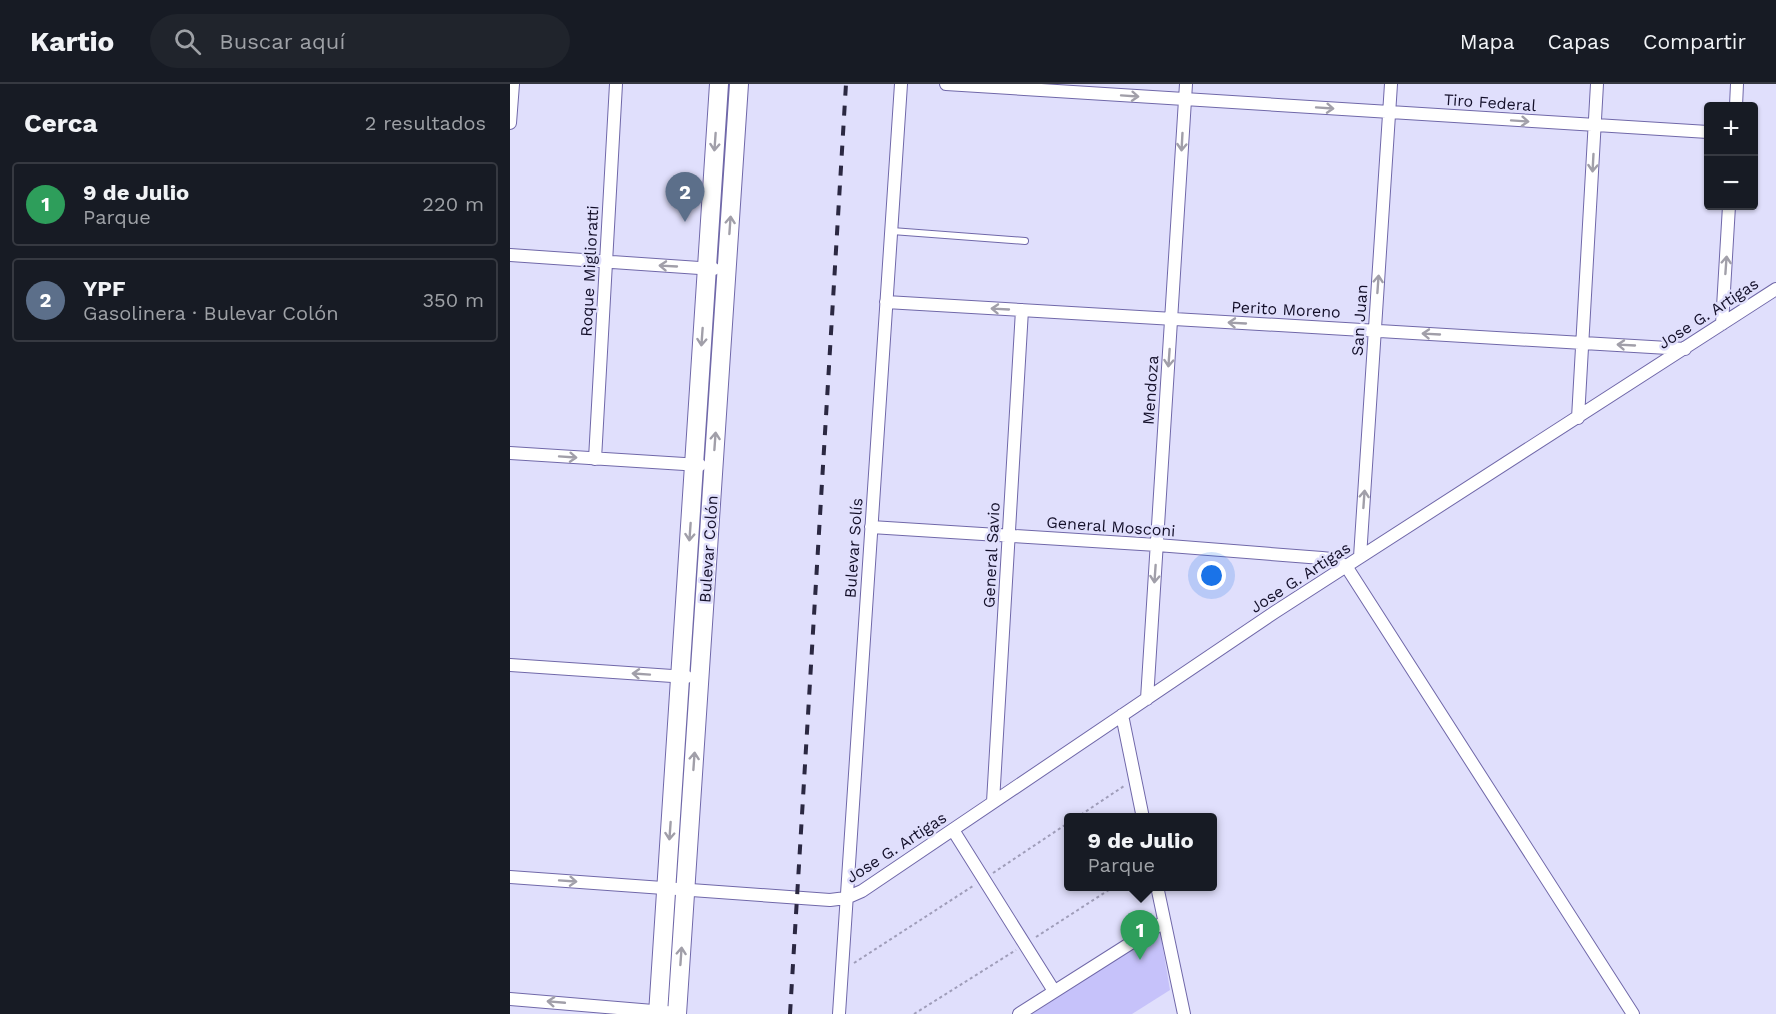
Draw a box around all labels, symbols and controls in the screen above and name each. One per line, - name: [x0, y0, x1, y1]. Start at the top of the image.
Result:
- search box: [150, 14, 570, 68]
- text: Kartio: [30, 25, 114, 58]
- icon: search: [171, 25, 204, 58]
- text: Buscar aquí: [219, 29, 345, 54]
- text: Mapa: [1460, 29, 1515, 54]
- text: Capas: [1548, 29, 1610, 54]
- text: Compartir: [1643, 29, 1746, 54]
- street label: Tiro Federal: [1443, 90, 1537, 115]
- one-way arrow: [1120, 91, 1140, 102]
- map controls: [1704, 102, 1758, 210]
- button: +: [1704, 102, 1758, 156]
- one-way arrow: [1315, 103, 1335, 114]
- text: Cerca: [24, 108, 98, 138]
- text: 2 resultados: [365, 111, 486, 135]
- one-way arrow: [1509, 115, 1529, 126]
- one-way arrow: [709, 132, 720, 152]
- one-way arrow: [1177, 132, 1188, 152]
- one-way arrow: [1587, 153, 1598, 173]
- button: −: [1704, 156, 1758, 210]
- pin: 2: [666, 172, 705, 222]
- text: 9 de Julio: [83, 180, 189, 205]
- text: 1: [41, 192, 50, 216]
- text: 220 m: [422, 192, 484, 216]
- text: Parque: [83, 205, 151, 229]
- street label: Roque Miglioratti: [577, 205, 602, 337]
- one-way arrow: [724, 216, 735, 236]
- one-way arrow: [1720, 256, 1731, 276]
- one-way arrow: [659, 260, 679, 271]
- one-way arrow: [1373, 274, 1384, 294]
- street label: Jose G. Artigas: [1655, 274, 1762, 353]
- text: YPF: [83, 276, 125, 301]
- street label: San Juan: [1348, 284, 1371, 357]
- text: 2: [40, 288, 51, 312]
- text: 350 m: [422, 288, 484, 312]
- street label: Perito Moreno: [1231, 297, 1341, 322]
- text: Gasolinera · Bulevar Colón: [83, 301, 339, 325]
- one-way arrow: [991, 303, 1011, 314]
- one-way arrow: [1227, 317, 1247, 328]
- one-way arrow: [697, 326, 708, 346]
- one-way arrow: [1422, 328, 1442, 339]
- one-way arrow: [1617, 340, 1637, 351]
- one-way arrow: [1163, 348, 1174, 367]
- street label: Mendoza: [1139, 355, 1162, 426]
- one-way arrow: [710, 431, 721, 451]
- one-way arrow: [558, 452, 578, 463]
- one-way arrow: [1359, 490, 1370, 510]
- street label: Bulevar Colón: [695, 495, 722, 604]
- street label: Bulevar Solís: [841, 497, 866, 599]
- street label: General Savio: [979, 502, 1004, 609]
- street label: General Mosconi: [1046, 513, 1176, 540]
- one-way arrow: [684, 521, 695, 541]
- street label: Jose G. Artigas: [1247, 538, 1354, 617]
- your location: [1197, 561, 1226, 590]
- one-way arrow: [1149, 563, 1160, 583]
- one-way arrow: [632, 669, 652, 680]
- one-way arrow: [689, 752, 700, 772]
- street label: Jose G. Artigas: [843, 808, 950, 887]
- popup: [1064, 813, 1217, 891]
- one-way arrow: [664, 820, 675, 840]
- text: 9 de Julio: [1087, 828, 1194, 853]
- text: Parque: [1087, 853, 1155, 877]
- one-way arrow: [558, 876, 578, 887]
- pin: 1: [1120, 910, 1160, 960]
- one-way arrow: [676, 946, 687, 966]
- one-way arrow: [546, 996, 566, 1007]

